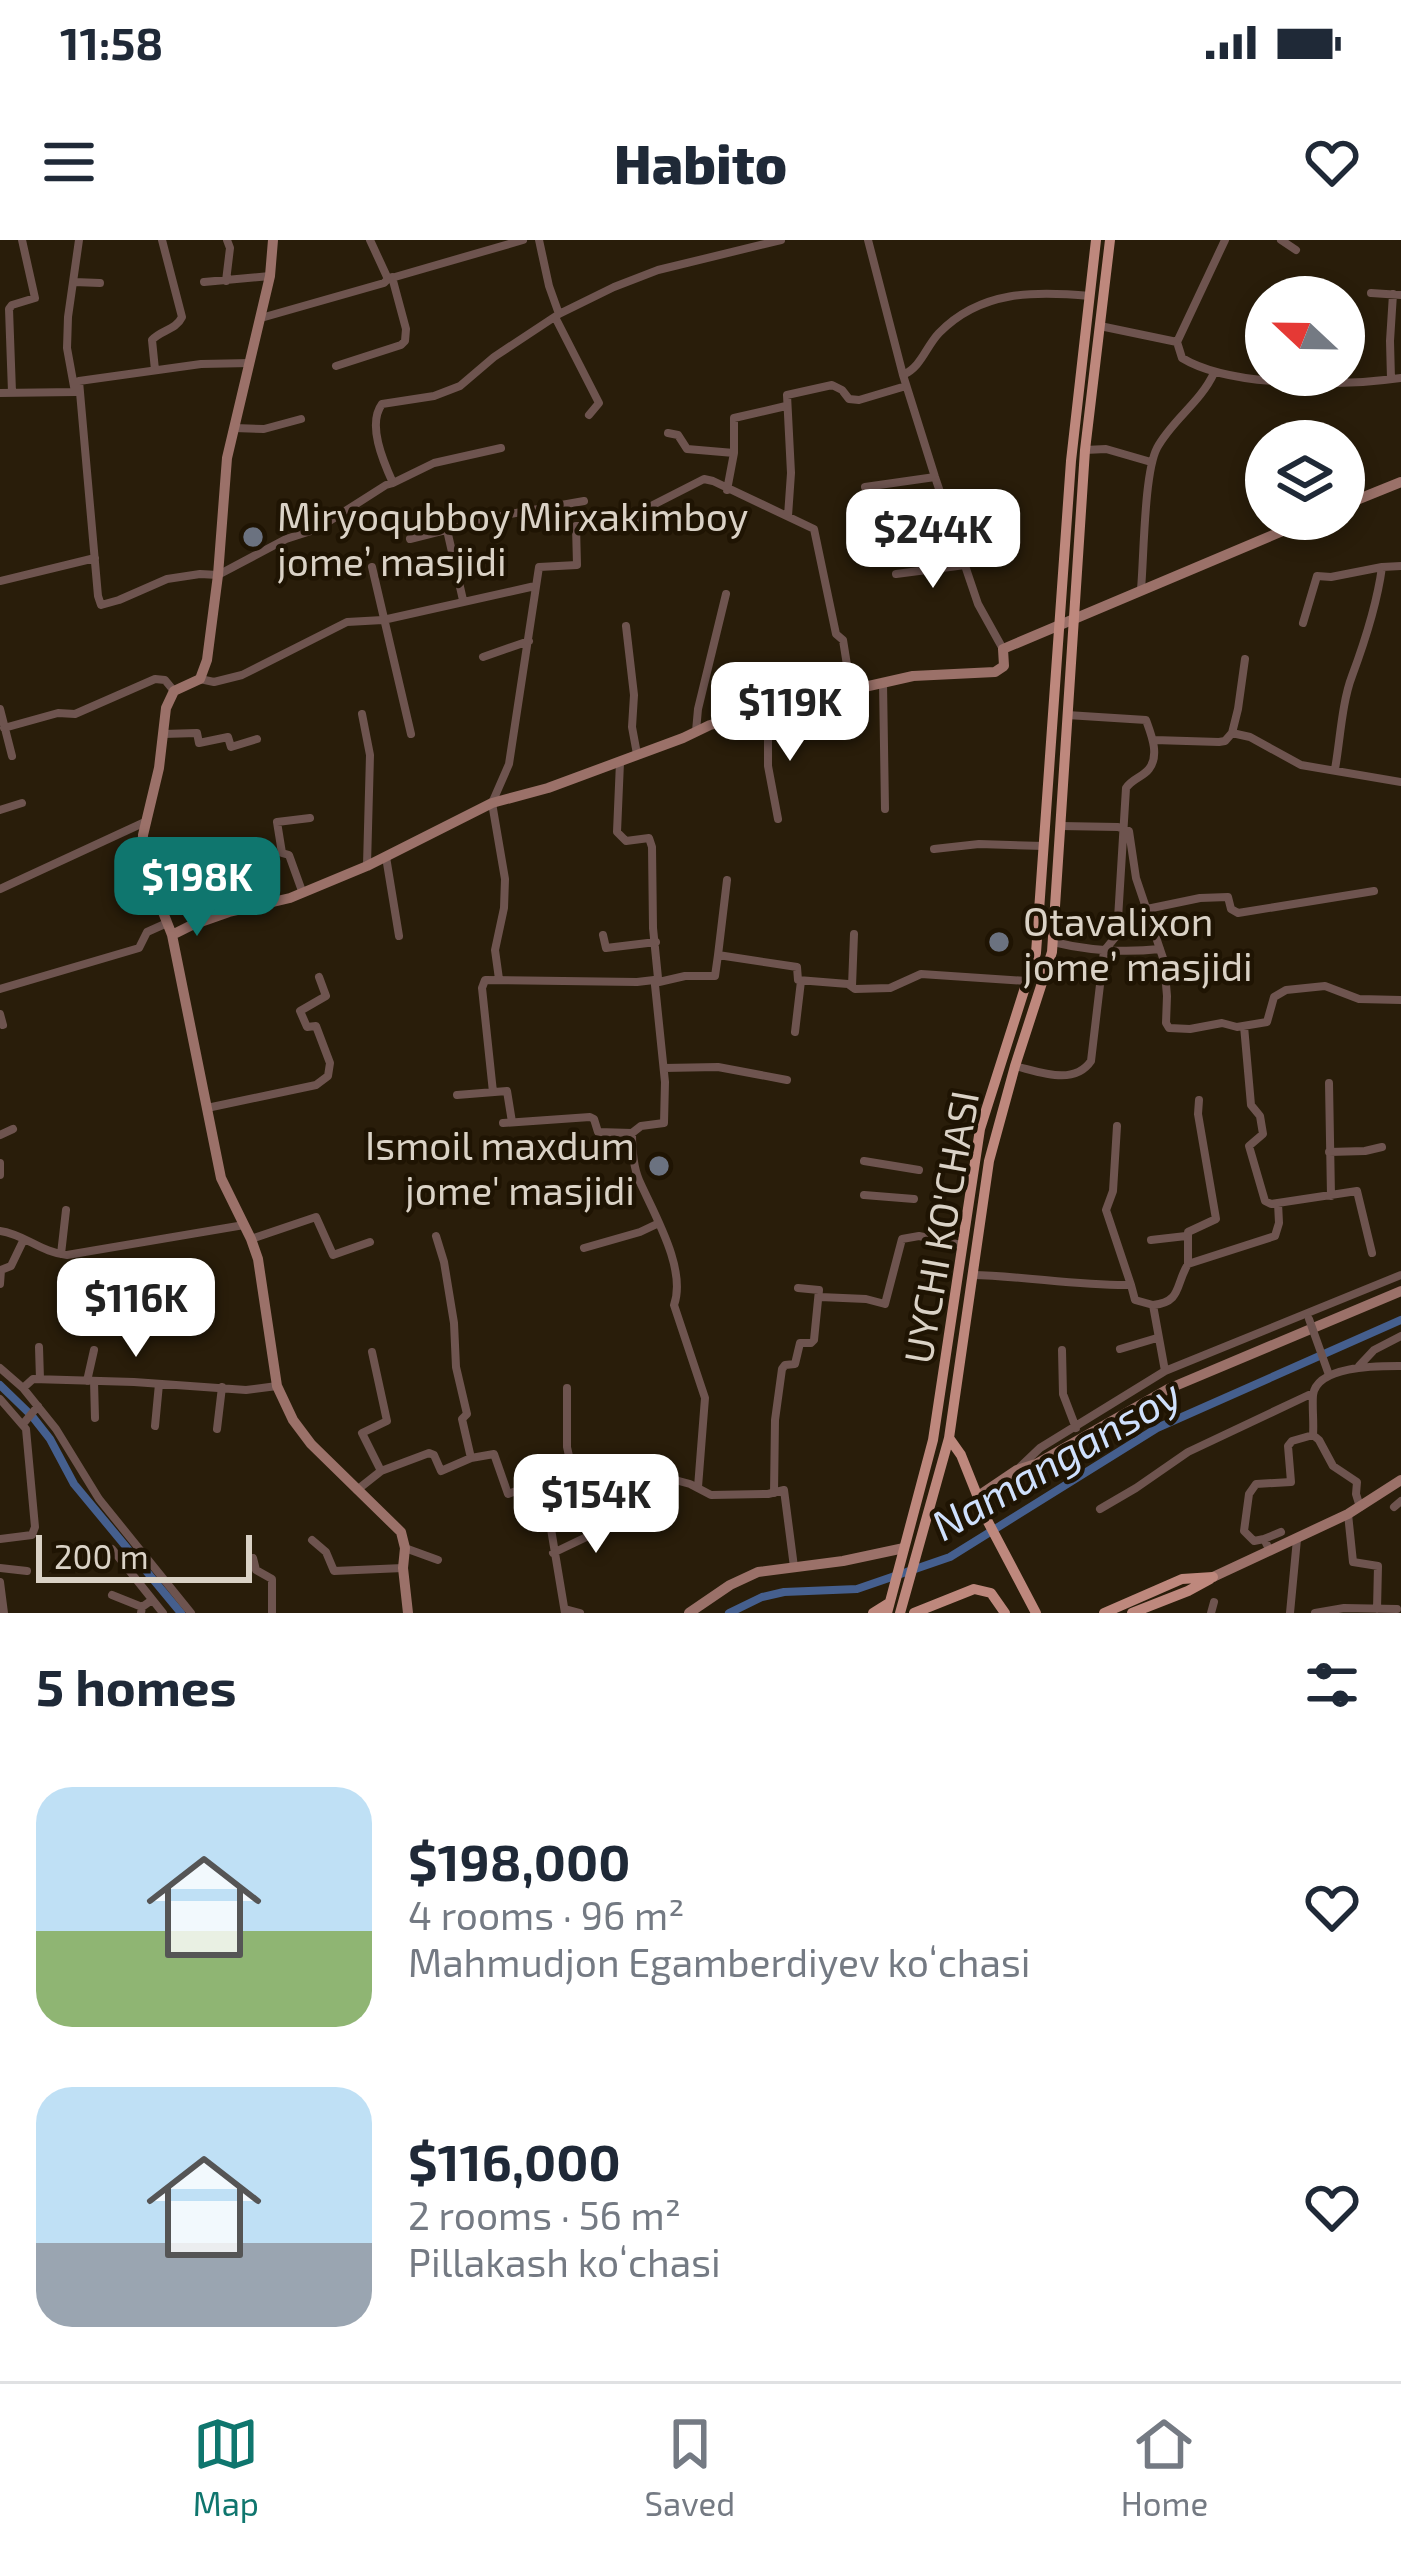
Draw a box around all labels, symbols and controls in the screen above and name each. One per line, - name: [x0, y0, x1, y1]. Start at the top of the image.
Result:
- text: 11:58: [60, 15, 163, 69]
- icon: menu: [36, 129, 102, 195]
- icon: heart: [1299, 129, 1365, 195]
- text: Habito: [614, 130, 787, 195]
- north arrow: [1245, 276, 1365, 396]
- map controls: [1245, 276, 1365, 540]
- button: layers: [1245, 420, 1365, 540]
- pin: $244K: [849, 489, 1017, 591]
- place label: Miryoqubboy Mirxakimboy jome’ masjidi: [277, 492, 748, 584]
- text: $244K: [873, 504, 993, 551]
- marker: Miryoqubboy Mirxakimboy jome’ masjidi: [240, 524, 266, 550]
- pin: $119K: [706, 662, 874, 764]
- text: $119K: [738, 677, 842, 724]
- pin: $198K: [113, 837, 281, 939]
- text: $198K: [141, 852, 253, 899]
- place label: Otavalixon jome’ masjidi: [1023, 897, 1253, 989]
- marker: Otavalixon jome’ masjidi: [986, 929, 1012, 955]
- street label: UYCHI KO'CHASI: [893, 1087, 987, 1367]
- place label: Ismoil maxdum jome' masjidi: [365, 1121, 635, 1213]
- marker: Ismoil maxdum jome' masjidi: [646, 1153, 672, 1179]
- pin: $116K: [52, 1258, 220, 1360]
- text: $116K: [84, 1273, 188, 1320]
- water label: Namangansoy: [922, 1367, 1189, 1550]
- pin: $154K: [512, 1454, 680, 1556]
- text: $154K: [541, 1469, 651, 1516]
- scale bar: [36, 1529, 252, 1582]
- text: 200 m: [54, 1536, 149, 1576]
- icon: filters: [1299, 1652, 1365, 1718]
- text: 5 homes: [36, 1655, 237, 1716]
- text: $198,000: [408, 1830, 630, 1891]
- icon: home: [132, 1835, 276, 1979]
- icon: heart: [1299, 1874, 1365, 1940]
- text: 4 rooms · 96 m²: [408, 1891, 684, 1938]
- text: Mahmudjon Egamberdiyev koʻchasi: [408, 1938, 1030, 1985]
- text: $116,000: [408, 2130, 621, 2191]
- icon: home: [132, 2135, 276, 2279]
- icon: heart: [1299, 2174, 1365, 2240]
- text: 2 rooms · 56 m²: [408, 2191, 681, 2238]
- text: Pillakash koʻchasi: [408, 2238, 721, 2285]
- tab: Map: [193, 2411, 259, 2523]
- tab: Saved: [645, 2411, 735, 2523]
- tab: Home: [1121, 2411, 1208, 2523]

